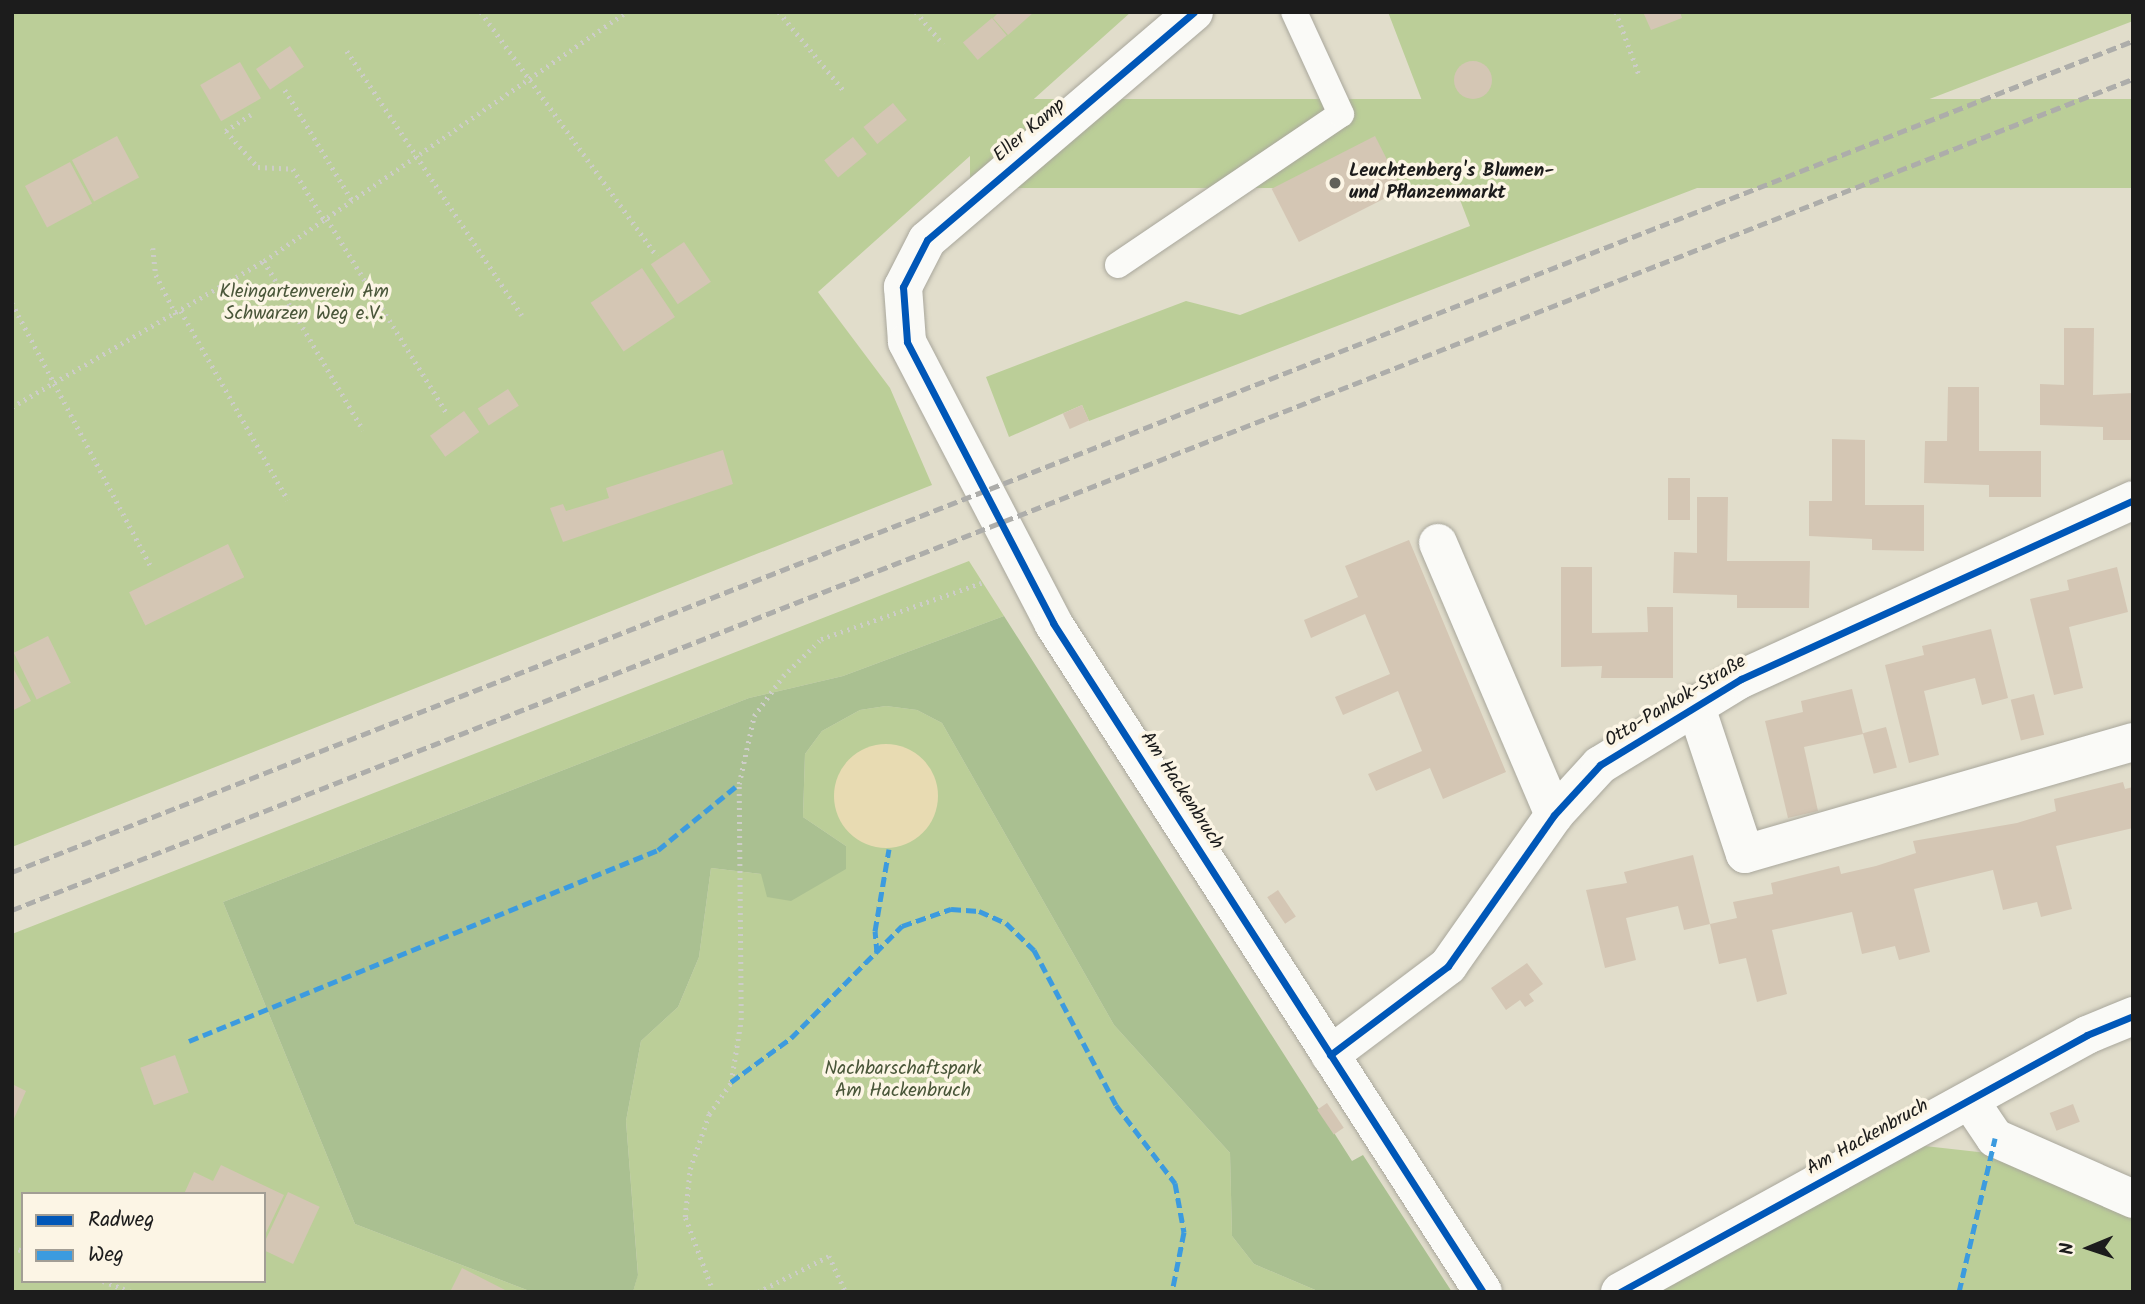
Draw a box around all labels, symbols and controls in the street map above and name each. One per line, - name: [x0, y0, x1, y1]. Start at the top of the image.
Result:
- street label: Eller Kamp: [989, 94, 1071, 168]
- place label: Leuchtenberg's Blumen- und Pflanzenmarkt: [1349, 161, 1554, 205]
- marker: Leuchtenberg's Blumen- und Pflanzenmarkt: [1327, 175, 1343, 191]
- park label: Kleingartenverein Am Schwarzen Weg e.V.: [219, 282, 389, 326]
- street label: Otto-Pankok-Straße: [1601, 651, 1751, 753]
- street label: Am Hackenbruch: [1134, 728, 1228, 854]
- park label: Nachbarschaftspark Am Hackenbruch: [824, 1059, 982, 1103]
- street label: Am Hackenbruch: [1803, 1095, 1933, 1181]
- legend: [21, 1192, 266, 1283]
- text: Radweg: [88, 1204, 154, 1237]
- north arrow: [2054, 1213, 2124, 1283]
- text: Weg: [88, 1239, 124, 1272]
- text: N: [2053, 1242, 2083, 1255]

